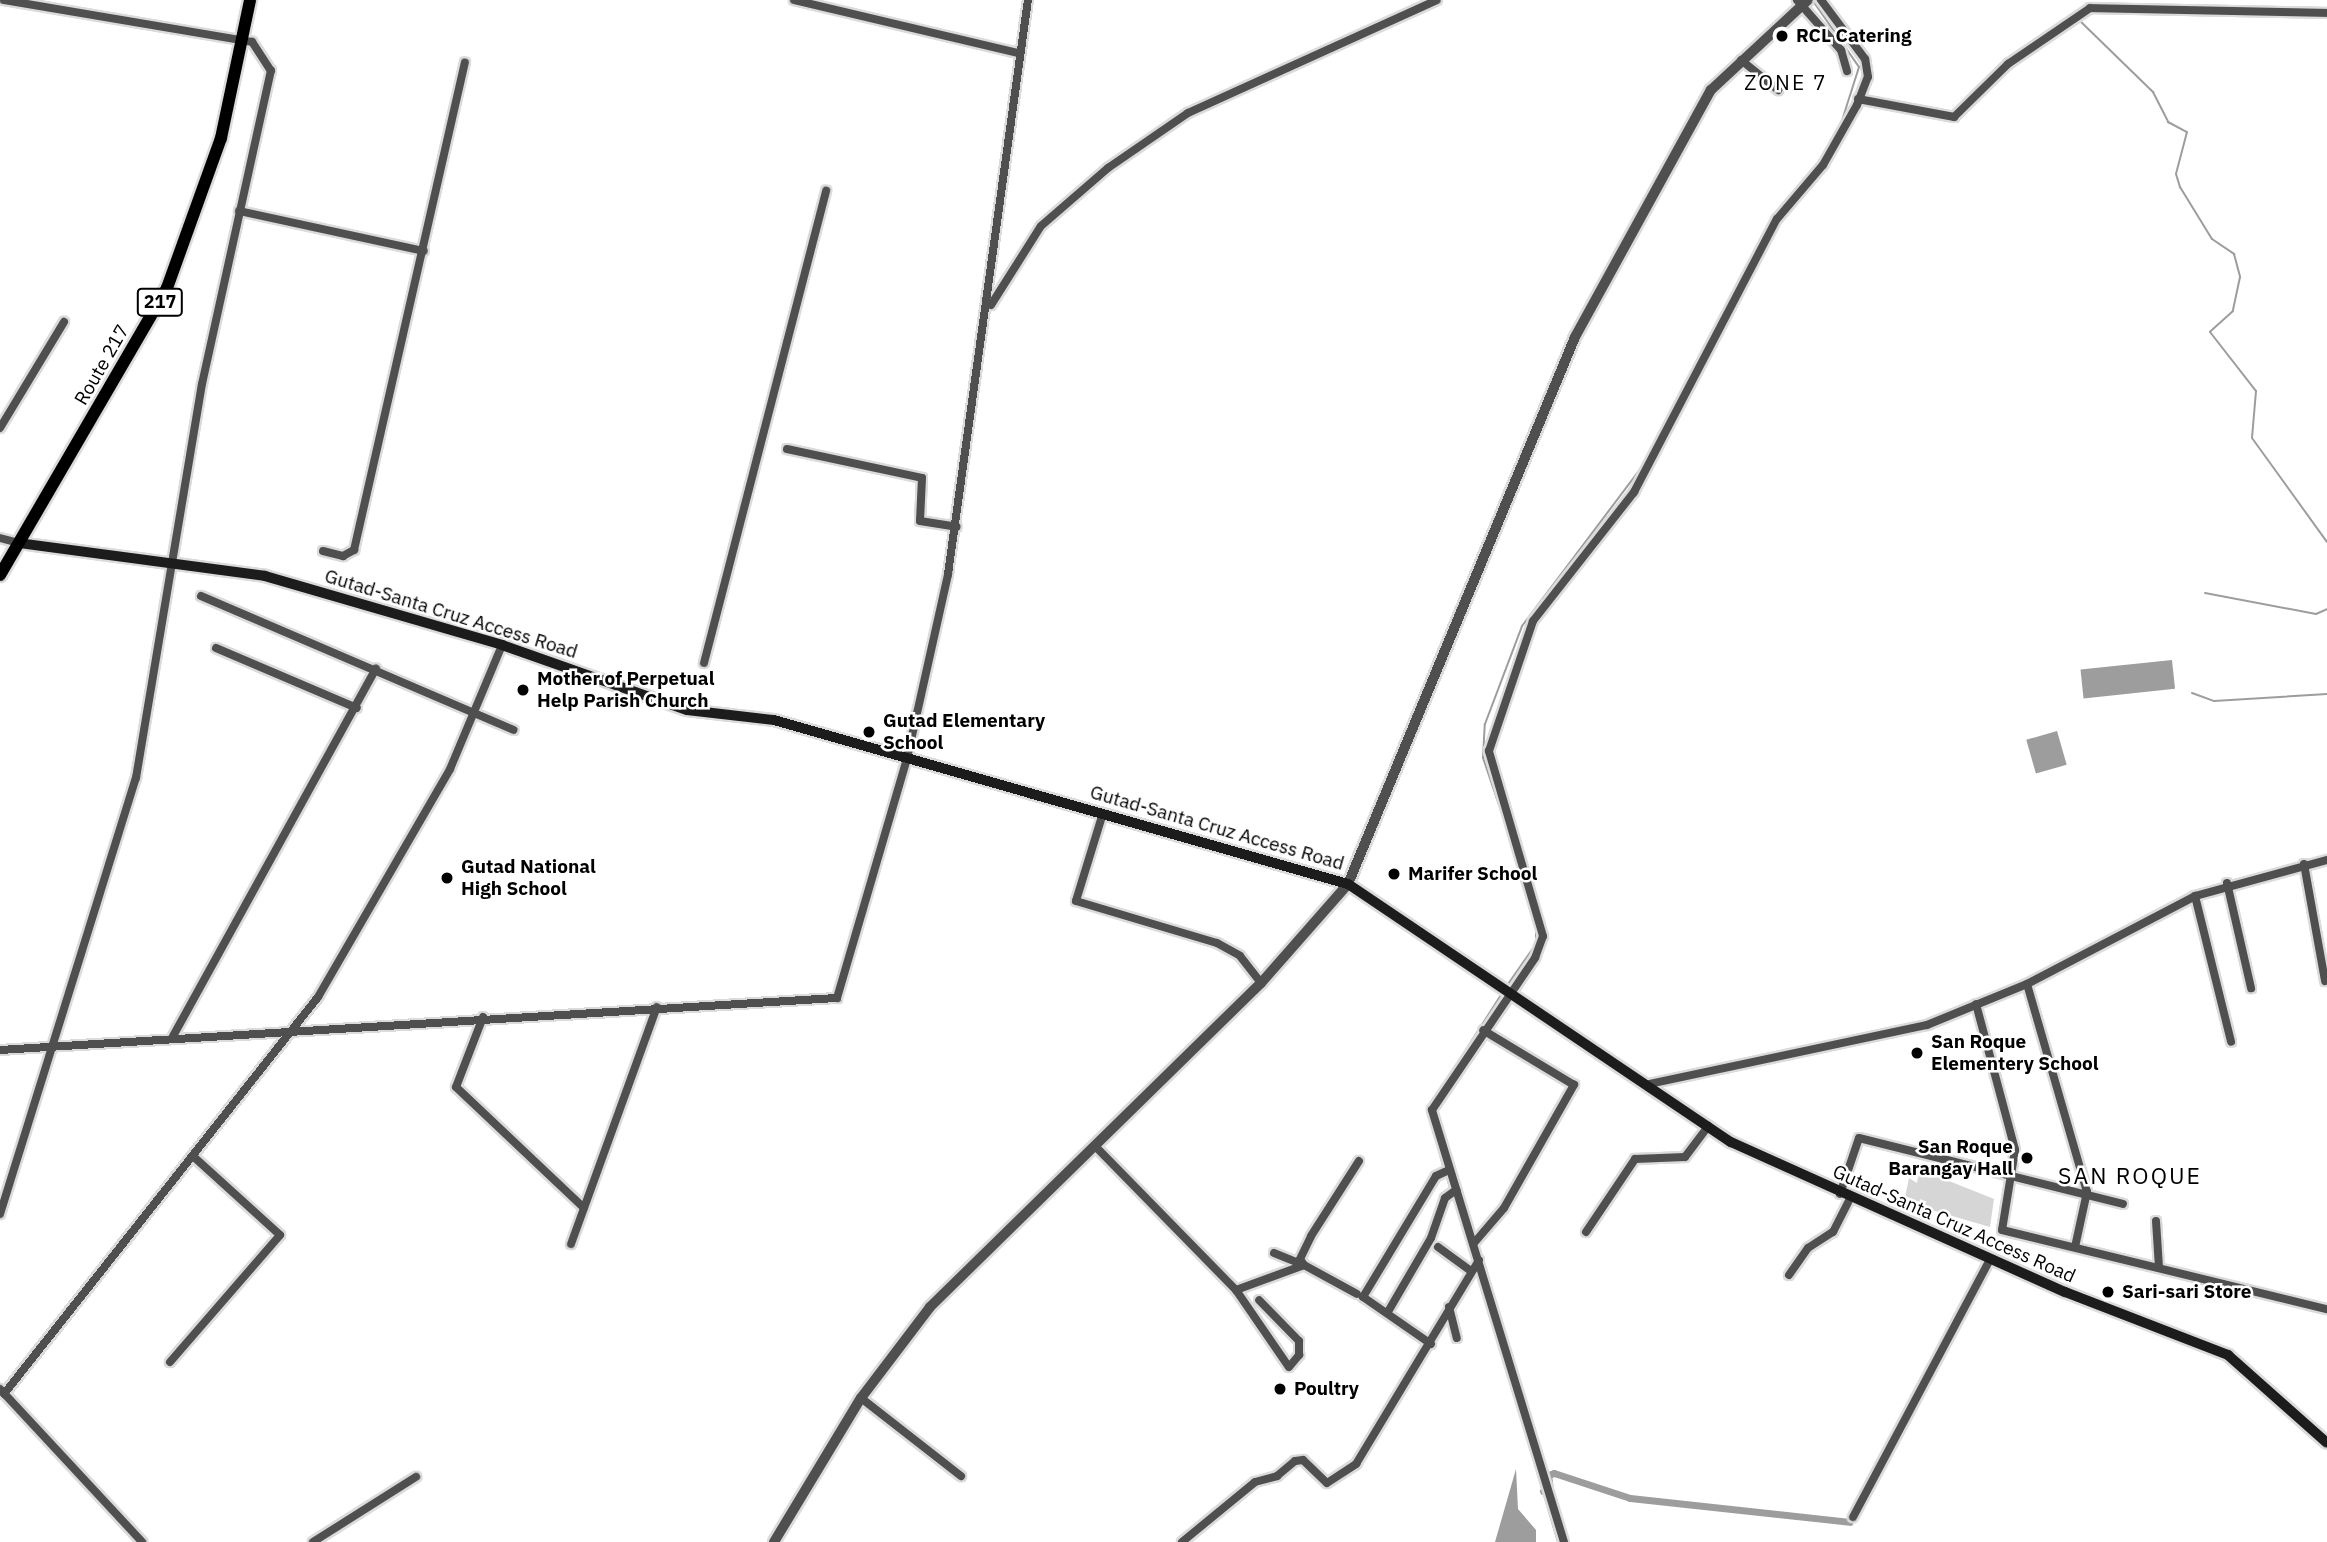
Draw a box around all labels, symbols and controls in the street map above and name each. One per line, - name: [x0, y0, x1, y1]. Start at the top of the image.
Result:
- place label: RCL Catering: [1796, 25, 1911, 47]
- marker: RCL Catering: [1774, 28, 1790, 44]
- district label: ZONE 7: [1745, 69, 1827, 95]
- road number: 217: [136, 288, 184, 316]
- street label: Route 217: [70, 321, 134, 409]
- street label: Gutad-Santa Cruz Access Road: [322, 565, 580, 663]
- place label: Mother of Perpetual Help Parish Church: [537, 668, 714, 712]
- marker: Mother of Perpetual Help Parish Church: [515, 682, 531, 698]
- place label: Gutad Elementary School: [883, 710, 1045, 754]
- marker: Gutad Elementary School: [861, 724, 877, 740]
- street label: Gutad-Santa Cruz Access Road: [1087, 781, 1347, 875]
- place label: Gutad National High School: [461, 856, 596, 900]
- place label: Marifer School: [1408, 863, 1537, 885]
- marker: Marifer School: [1386, 866, 1402, 882]
- marker: Gutad National High School: [439, 870, 455, 886]
- place label: San Roque Elementery School: [1931, 1031, 2098, 1075]
- marker: San Roque Elementery School: [1909, 1045, 1925, 1061]
- place label: San Roque Barangay Hall: [1888, 1136, 2013, 1180]
- marker: San Roque Barangay Hall: [2019, 1150, 2035, 1166]
- street label: Gutad-Santa Cruz Access Road: [1829, 1160, 2079, 1288]
- district label: SAN ROQUE: [2059, 1161, 2201, 1189]
- place label: Sari-sari Store: [2122, 1281, 2251, 1303]
- marker: Sari-sari Store: [2100, 1284, 2116, 1300]
- place label: Poultry: [1294, 1378, 1359, 1400]
- marker: Poultry: [1272, 1381, 1288, 1397]

